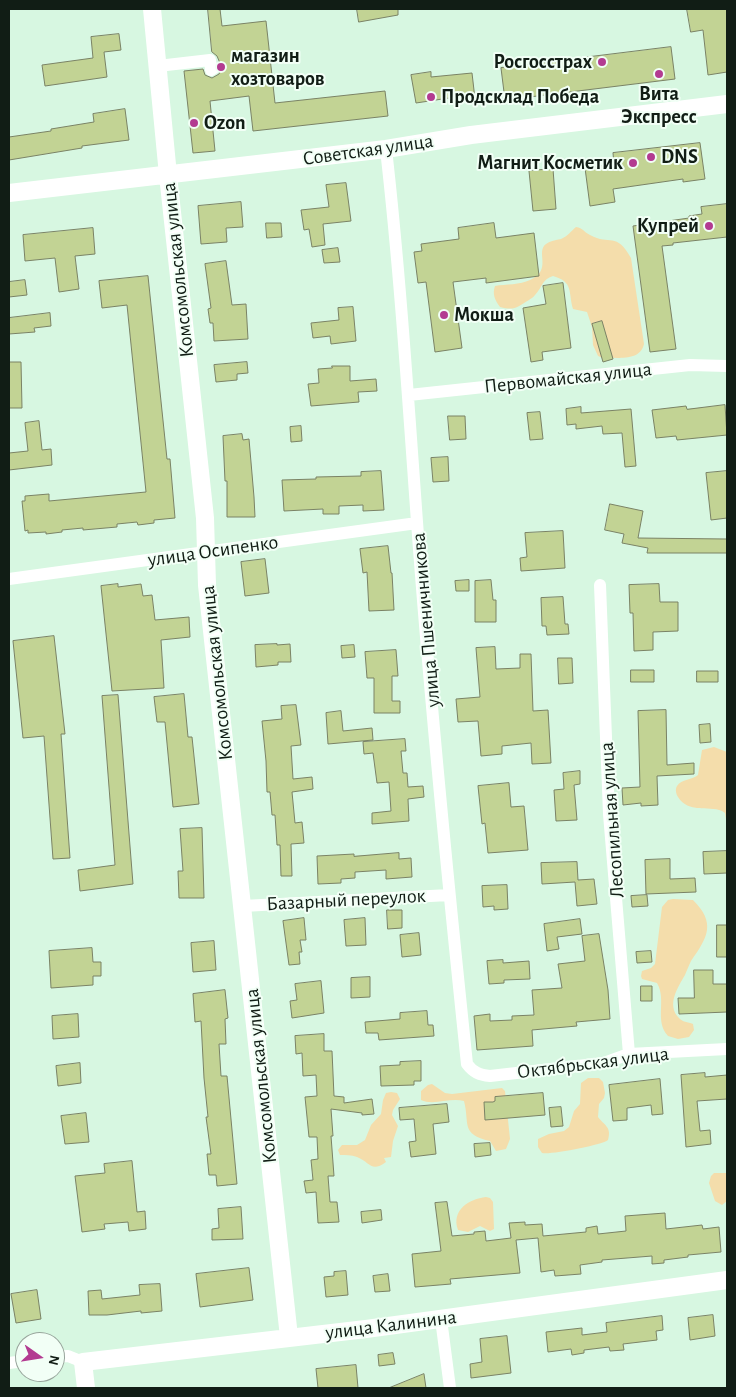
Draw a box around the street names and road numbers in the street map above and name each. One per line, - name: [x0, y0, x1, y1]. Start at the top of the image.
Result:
- street label: Советская улица: [301, 129, 435, 171]
- street label: Комсомольская улица: [157, 181, 199, 359]
- street label: Первомайская улица: [483, 357, 653, 399]
- street label: улица Осипенко: [146, 530, 280, 572]
- street label: улица Пшеничникова: [406, 532, 446, 708]
- street label: Комсомольская улица: [196, 584, 238, 762]
- street label: Лесопильная улица: [595, 741, 629, 899]
- street label: Базарный переулок: [266, 884, 426, 916]
- street label: Комсомольская улица: [240, 987, 282, 1165]
- street label: Октябрьская улица: [516, 1042, 670, 1084]
- street label: улица Калинина: [324, 1305, 458, 1345]

